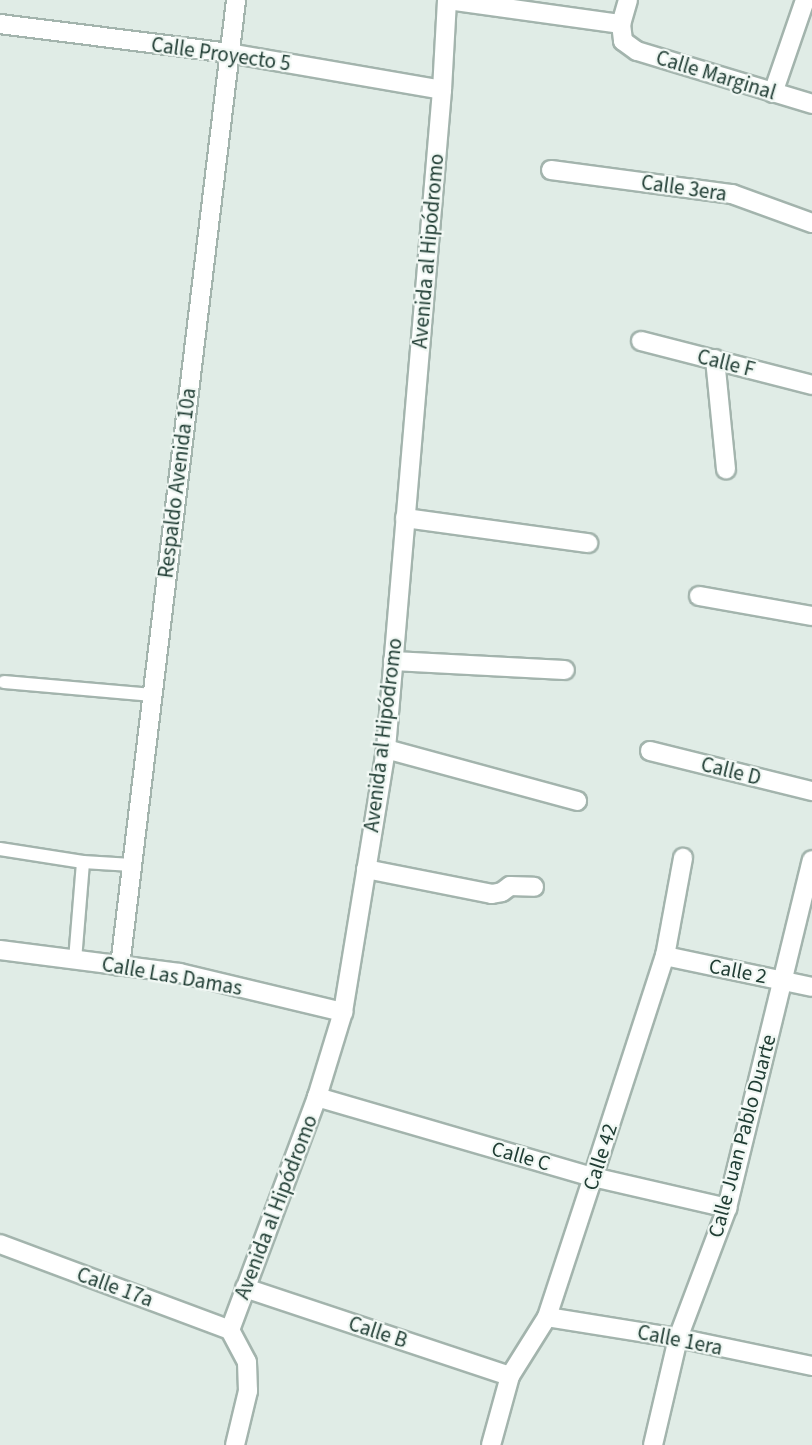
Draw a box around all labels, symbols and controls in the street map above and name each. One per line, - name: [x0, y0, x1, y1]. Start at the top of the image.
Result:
- street label: Calle Proyecto 5: [150, 32, 292, 76]
- street label: Calle Marginal: [653, 45, 779, 105]
- street label: Avenida al Hipódromo: [407, 153, 449, 349]
- street label: Calle 3era: [640, 170, 728, 206]
- street label: Calle F: [695, 344, 757, 382]
- street label: Respaldo Avenida 10a: [153, 386, 201, 580]
- street label: Avenida al Hipódromo: [359, 636, 407, 834]
- street label: Calle D: [698, 751, 764, 791]
- street label: Calle Las Damas: [100, 951, 244, 1001]
- street label: Calle 2: [707, 953, 769, 989]
- street label: Calle Juan Pablo Duarte: [703, 1032, 781, 1240]
- street label: Avenida al Hipódromo: [229, 1111, 323, 1303]
- street label: Calle 42: [577, 1120, 623, 1194]
- street label: Calle C: [489, 1136, 553, 1176]
- street label: Calle 17a: [73, 1262, 157, 1312]
- street label: Calle B: [345, 1311, 411, 1353]
- street label: Calle 1era: [635, 1319, 725, 1361]

